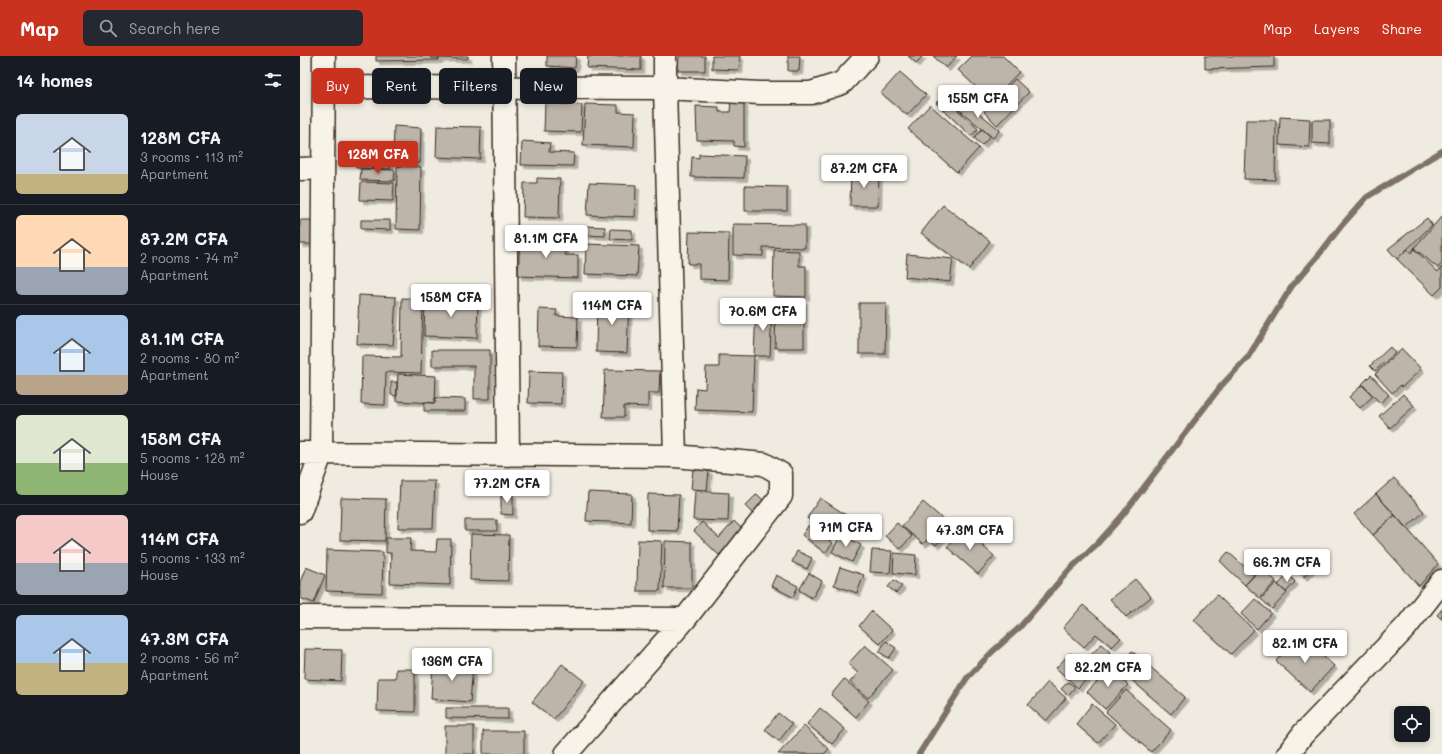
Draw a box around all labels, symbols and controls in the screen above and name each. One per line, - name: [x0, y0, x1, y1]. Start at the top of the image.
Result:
- search box: [83, 10, 363, 46]
- text: Map: [20, 16, 59, 41]
- icon: search: [97, 17, 119, 39]
- text: Search here: [129, 18, 220, 38]
- text: Map: [1263, 19, 1292, 38]
- text: Layers: [1314, 19, 1360, 38]
- text: Share: [1382, 19, 1422, 38]
- chip: Buy: [312, 68, 364, 104]
- chip: Rent: [372, 68, 431, 104]
- chip: Filters: [439, 68, 512, 104]
- chip: New: [520, 68, 577, 104]
- text: 14 homes: [16, 69, 93, 91]
- icon: filters: [262, 69, 284, 91]
- pin: 155M CFA: [937, 85, 1019, 119]
- text: 155M CFA: [947, 89, 1009, 106]
- text: 128M CFA: [140, 126, 221, 148]
- icon: home: [48, 130, 96, 178]
- pin: 128M CFA: [337, 141, 419, 175]
- text: 128M CFA: [347, 145, 409, 162]
- text: 3 rooms · 113 m²: [140, 148, 243, 165]
- pin: 87.2M CFA: [818, 155, 910, 189]
- text: 87.2M CFA: [830, 159, 898, 176]
- text: Apartment: [140, 165, 209, 182]
- pin: 81.1M CFA: [500, 225, 592, 259]
- text: 87.2M CFA: [140, 227, 228, 249]
- text: 81.1M CFA: [514, 229, 578, 246]
- icon: home: [48, 231, 96, 279]
- text: 2 rooms · 74 m²: [140, 249, 238, 266]
- text: Apartment: [140, 266, 209, 283]
- pin: 158M CFA: [410, 284, 492, 318]
- text: 158M CFA: [420, 288, 482, 305]
- pin: 114M CFA: [571, 292, 653, 326]
- text: 114M CFA: [582, 296, 642, 313]
- pin: 70.6M CFA: [717, 298, 809, 332]
- text: 70.6M CFA: [729, 302, 797, 319]
- text: 81.1M CFA: [140, 327, 224, 349]
- icon: home: [48, 331, 96, 379]
- text: 2 rooms · 80 m²: [140, 349, 239, 366]
- text: Apartment: [140, 366, 209, 383]
- text: 158M CFA: [140, 427, 222, 449]
- icon: home: [48, 431, 96, 479]
- text: 5 rooms · 128 m²: [140, 449, 245, 466]
- text: House: [140, 466, 178, 483]
- pin: 77.2M CFA: [461, 470, 553, 504]
- text: 77.2M CFA: [474, 474, 540, 491]
- pin: 71M CFA: [809, 514, 883, 548]
- pin: 47.3M CFA: [924, 517, 1016, 551]
- text: 71M CFA: [819, 518, 873, 535]
- text: 47.3M CFA: [936, 521, 1004, 538]
- text: 114M CFA: [140, 527, 219, 549]
- icon: home: [48, 531, 96, 579]
- text: 5 rooms · 133 m²: [140, 549, 245, 566]
- pin: 66.7M CFA: [1241, 549, 1333, 583]
- text: 66.7M CFA: [1253, 553, 1321, 570]
- text: House: [140, 566, 178, 583]
- text: 47.3M CFA: [140, 627, 229, 649]
- pin: 82.1M CFA: [1259, 630, 1351, 664]
- icon: home: [48, 631, 96, 679]
- text: 82.1M CFA: [1272, 634, 1338, 651]
- pin: 136M CFA: [411, 648, 493, 682]
- text: 2 rooms · 56 m²: [140, 649, 239, 666]
- text: 136M CFA: [421, 652, 483, 669]
- pin: 82.2M CFA: [1062, 654, 1154, 688]
- text: 82.2M CFA: [1074, 658, 1142, 675]
- text: Apartment: [140, 666, 209, 683]
- map controls: [1394, 706, 1430, 742]
- button: locate: [1394, 706, 1430, 742]

